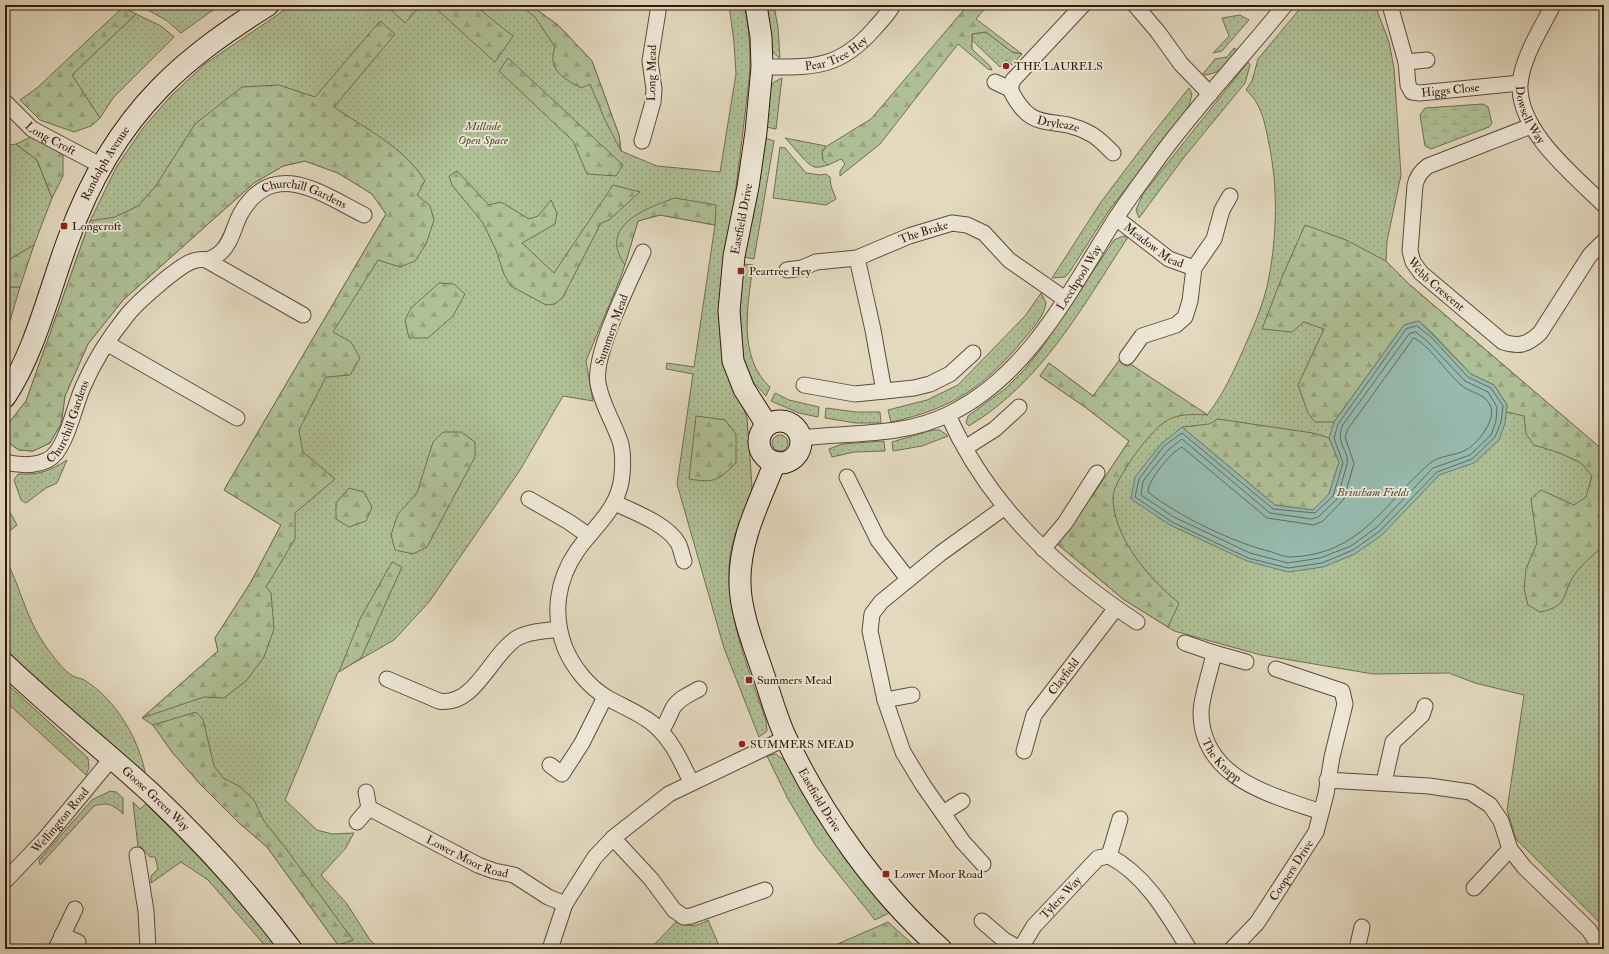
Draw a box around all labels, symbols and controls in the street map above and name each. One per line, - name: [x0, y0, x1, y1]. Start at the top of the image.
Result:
- street label: Pear Tree Hey: [804, 32, 871, 74]
- street label: Long Mead: [644, 45, 660, 101]
- place label: THE LAURELS: [1014, 59, 1103, 74]
- marker: THE LAURELS: [1001, 61, 1011, 71]
- street label: Higgs Close: [1421, 80, 1480, 100]
- street label: Dowsell Way: [1512, 85, 1549, 147]
- street label: Dryleaze: [1035, 112, 1082, 136]
- street label: Long Croft: [22, 119, 79, 158]
- park label: Millside Open Space: [458, 119, 509, 148]
- street label: Randolph Avenue: [78, 123, 133, 203]
- street label: Churchill Gardens: [259, 176, 350, 212]
- street label: Eastfield Drive: [728, 182, 756, 256]
- street label: The Brake: [897, 217, 950, 247]
- place label: Longcroft: [72, 219, 122, 234]
- street label: Meadow Mead: [1121, 219, 1186, 271]
- marker: Longcroft: [59, 221, 69, 231]
- street label: Leechpool Way: [1053, 241, 1105, 313]
- street label: Webb Crescent: [1404, 254, 1468, 314]
- place label: Peartree Hey: [749, 264, 812, 279]
- marker: Peartree Hey: [736, 266, 746, 276]
- street label: Summers Mead: [592, 292, 632, 368]
- street label: Churchill Gardens: [43, 378, 92, 466]
- park label: Brinsham Fields: [1336, 485, 1410, 500]
- street label: Clayfield: [1045, 655, 1083, 698]
- place label: Summers Mead: [757, 673, 832, 688]
- marker: Summers Mead: [744, 675, 754, 685]
- street label: The Knapp: [1199, 736, 1245, 786]
- place label: SUMMERS MEAD: [750, 737, 854, 752]
- marker: SUMMERS MEAD: [737, 739, 747, 749]
- street label: Goose Green Way: [119, 763, 193, 835]
- street label: Eastfield Drive: [795, 765, 845, 835]
- street label: Wellington Road: [27, 784, 92, 857]
- street label: Lower Moor Road: [424, 832, 510, 881]
- street label: Coopers Drive: [1266, 837, 1317, 904]
- place label: Lower Moor Road: [894, 867, 983, 882]
- marker: Lower Moor Road: [881, 869, 891, 879]
- street label: Tylers Way: [1037, 872, 1085, 922]

